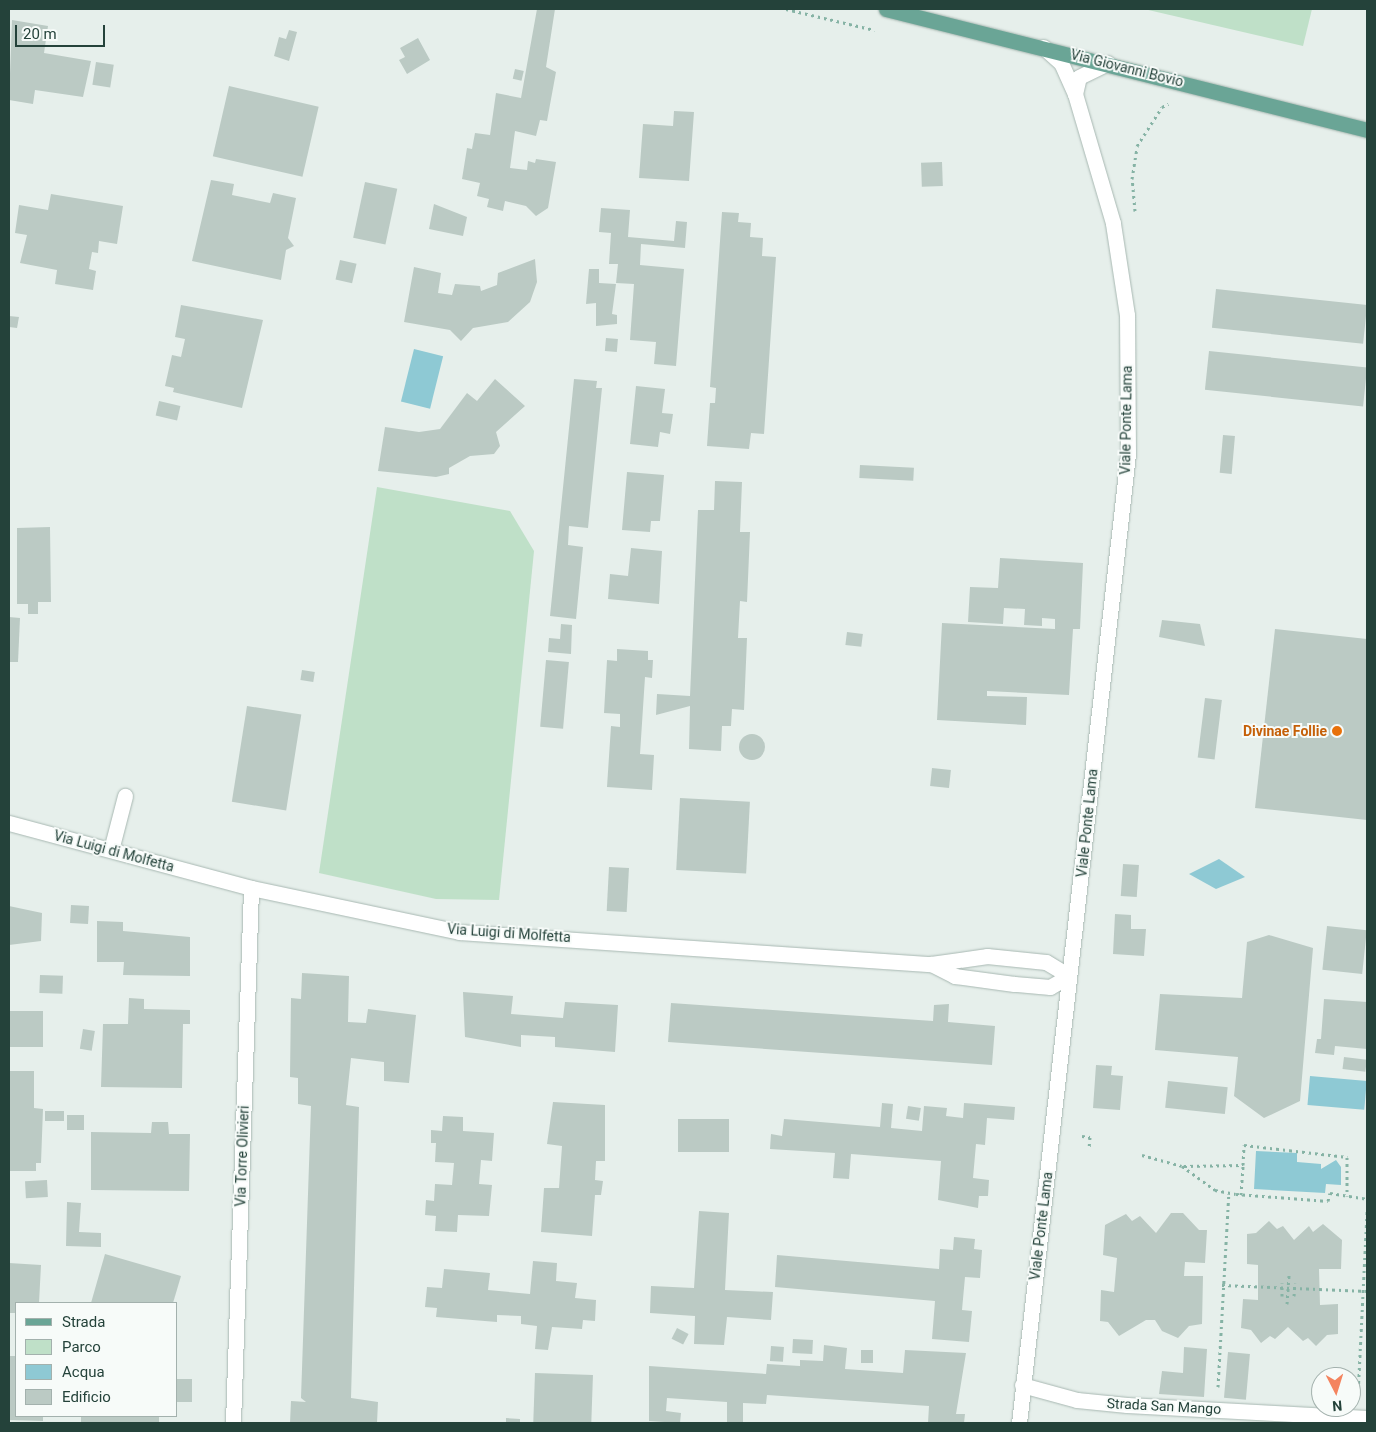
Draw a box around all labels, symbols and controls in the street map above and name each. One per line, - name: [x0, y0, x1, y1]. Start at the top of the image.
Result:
- scale bar: [18, 15, 108, 47]
- text: 20 m: [23, 25, 57, 43]
- street label: Via Giovanni Bovio: [1069, 46, 1185, 90]
- street label: Viale Ponte Lama: [1117, 365, 1135, 475]
- place label: Divinae Follie: [1243, 723, 1327, 739]
- marker: Divinae Follie: [1331, 725, 1343, 737]
- street label: Viale Ponte Lama: [1073, 768, 1101, 878]
- street label: Via Luigi di Molfetta: [52, 827, 176, 875]
- street label: Via Luigi di Molfetta: [447, 920, 571, 946]
- street label: Via Torre Olivieri: [232, 1105, 252, 1207]
- street label: Viale Ponte Lama: [1026, 1171, 1056, 1281]
- legend: [15, 1302, 178, 1417]
- text: Strada: [62, 1313, 105, 1331]
- text: Parco: [62, 1338, 101, 1356]
- text: Acqua: [62, 1363, 105, 1381]
- north arrow: [1311, 1367, 1361, 1417]
- text: Edificio: [62, 1388, 111, 1406]
- street label: Strada San Mango: [1106, 1395, 1222, 1417]
- text: N: [1332, 1398, 1343, 1414]

